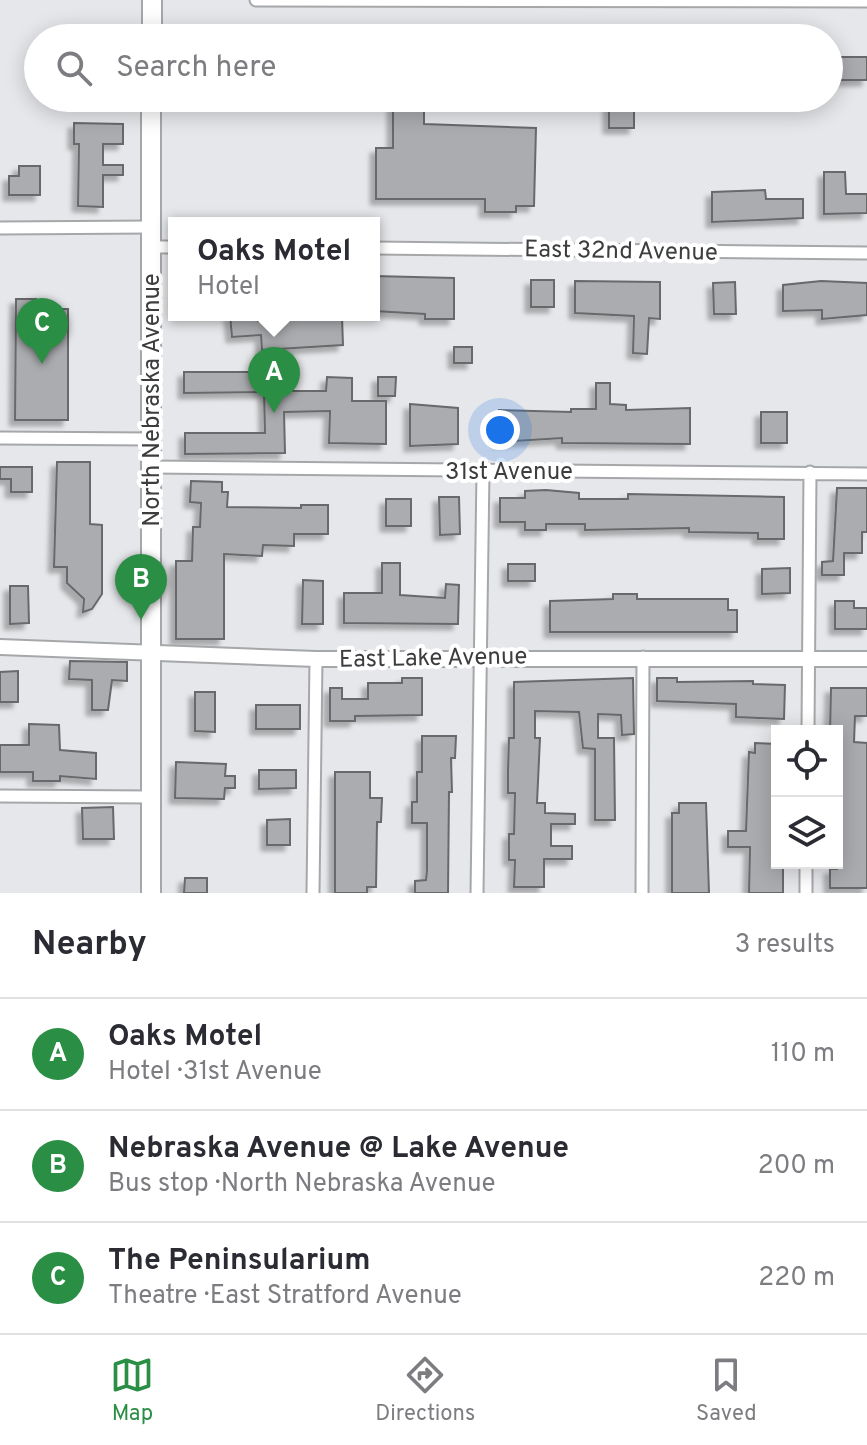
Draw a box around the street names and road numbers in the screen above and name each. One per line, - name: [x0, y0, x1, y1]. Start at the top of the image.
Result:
- street label: East 32nd Avenue: [524, 235, 718, 269]
- street label: North Nebraska Avenue: [138, 273, 168, 527]
- street label: 31st Avenue: [445, 458, 573, 488]
- street label: East Lake Avenue: [339, 642, 528, 676]

